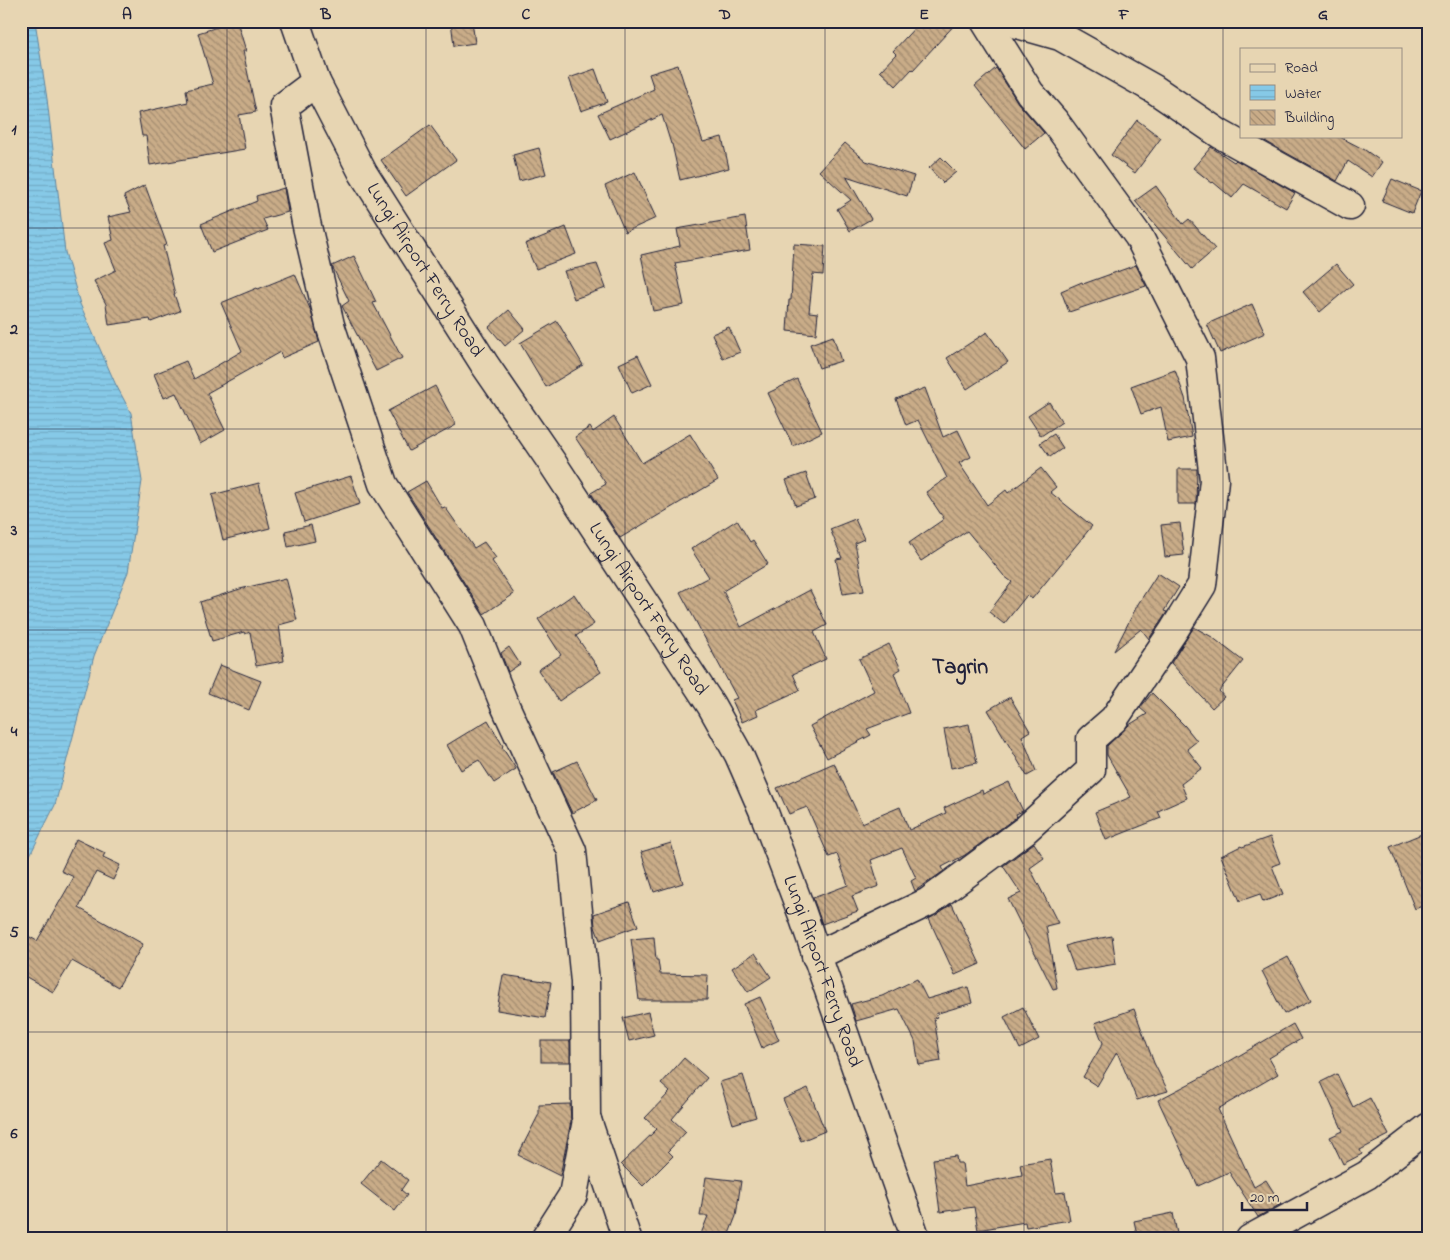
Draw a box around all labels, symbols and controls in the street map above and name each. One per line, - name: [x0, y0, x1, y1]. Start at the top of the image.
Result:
- text: A: [122, 3, 132, 27]
- text: B: [320, 3, 332, 27]
- text: C: [522, 3, 531, 27]
- text: D: [718, 3, 731, 27]
- text: E: [919, 3, 929, 27]
- text: F: [1118, 3, 1130, 27]
- text: G: [1318, 3, 1328, 27]
- legend: [1240, 48, 1402, 138]
- text: Road: [1285, 57, 1318, 79]
- text: Water: [1285, 83, 1321, 105]
- text: Building: [1284, 107, 1334, 130]
- text: 1: [11, 118, 17, 142]
- street label: Lungi Airport Ferry Road: [358, 177, 491, 363]
- text: 2: [9, 318, 18, 342]
- street label: Lungi Airport Ferry Road: [581, 517, 716, 701]
- text: 3: [10, 519, 18, 543]
- district label: Tagrin: [932, 652, 988, 685]
- text: 4: [10, 720, 18, 744]
- street label: Lungi Airport Ferry Road: [775, 871, 869, 1071]
- text: 5: [9, 921, 19, 945]
- text: 6: [9, 1122, 18, 1146]
- scale bar: [1242, 1180, 1308, 1212]
- text: 20 m: [1250, 1187, 1280, 1209]

